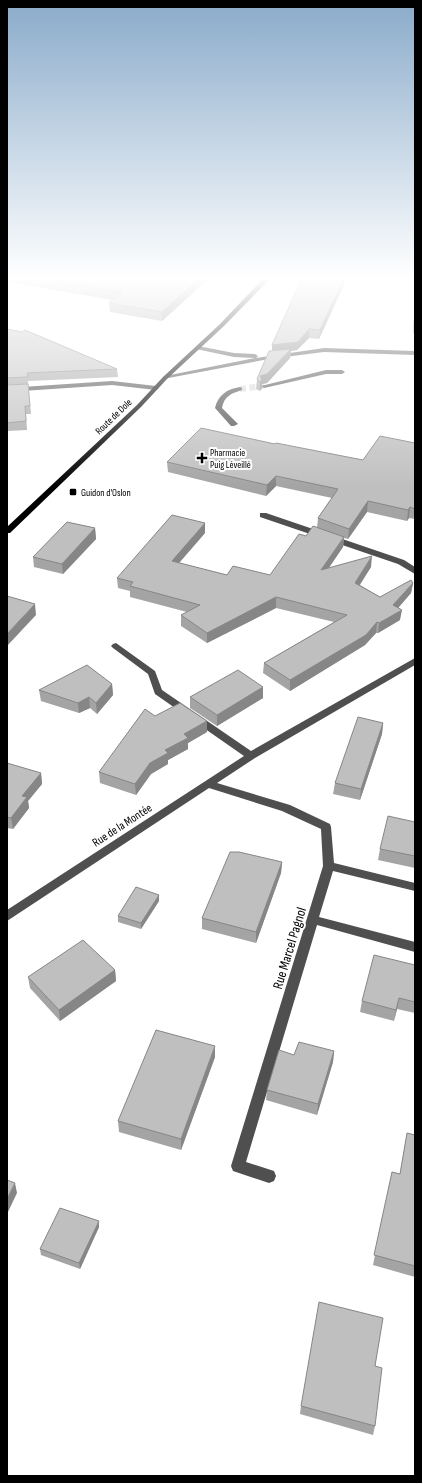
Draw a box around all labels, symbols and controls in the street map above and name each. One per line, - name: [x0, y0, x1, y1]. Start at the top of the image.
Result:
- street label: Route de Dole: [93, 396, 134, 437]
- place label: Pharmacie Puig Léveillé: [210, 447, 251, 471]
- marker: Pharmacie Puig Léveillé: [197, 453, 207, 463]
- marker: Guidon d'Oslon: [68, 487, 78, 497]
- place label: Guidon d'Oslon: [81, 487, 131, 499]
- street label: Rue de la Montée: [90, 800, 155, 850]
- street label: Rue Marcel Pagnol: [269, 905, 310, 991]

